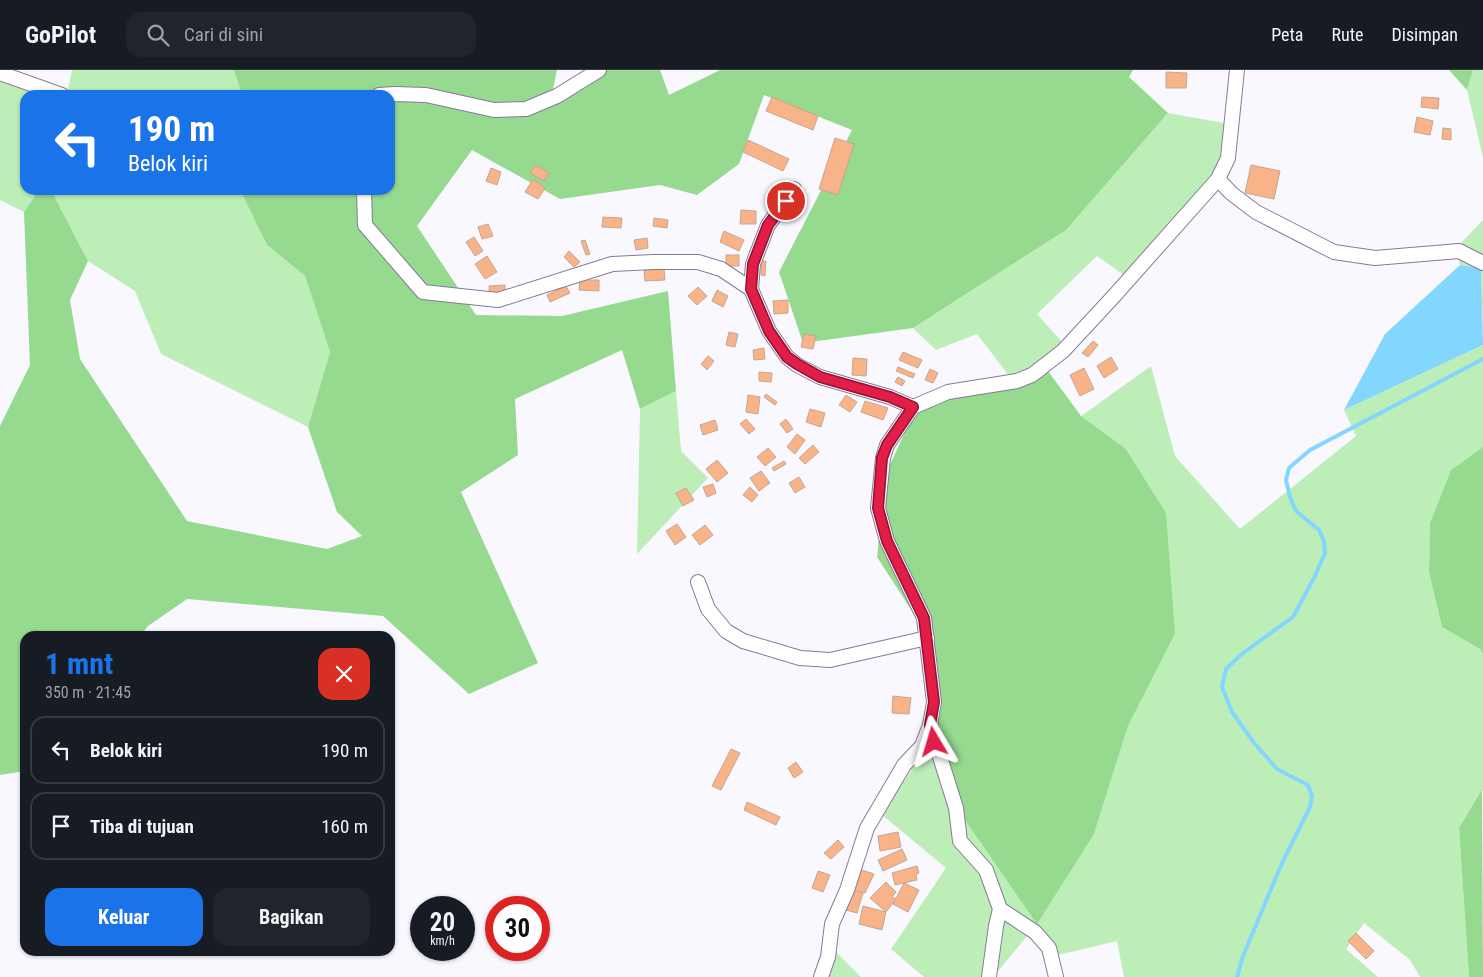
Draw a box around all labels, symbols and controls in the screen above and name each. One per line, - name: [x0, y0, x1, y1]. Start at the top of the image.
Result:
- search box: [126, 12, 476, 57]
- text: GoPilot: [25, 21, 96, 49]
- icon: search: [144, 21, 172, 49]
- text: Cari di sini: [184, 23, 263, 46]
- text: Peta: [1271, 24, 1303, 45]
- text: Rute: [1331, 24, 1363, 45]
- text: Disimpan: [1391, 24, 1458, 45]
- text: 190 m: [128, 109, 215, 150]
- icon: left: [45, 110, 110, 175]
- text: Belok kiri: [128, 151, 208, 176]
- pin: [765, 180, 807, 222]
- icon: arrive: [772, 187, 800, 215]
- text: 1 mnt: [45, 646, 113, 681]
- button: close: [318, 648, 370, 700]
- text: 350 m · 21:45: [45, 683, 131, 702]
- position arrow: [907, 715, 959, 767]
- icon: left: [47, 736, 75, 764]
- text: Belok kiri: [90, 739, 162, 762]
- text: 190 m: [321, 739, 368, 762]
- icon: arrive: [47, 812, 75, 840]
- text: Tiba di tujuan: [90, 815, 194, 838]
- text: 160 m: [321, 815, 368, 838]
- button: Keluar: [45, 888, 203, 946]
- button: Bagikan: [213, 888, 370, 946]
- speed limit sign: 30: [485, 896, 550, 961]
- text: 20: [430, 908, 455, 937]
- text: km/h: [430, 934, 455, 948]

